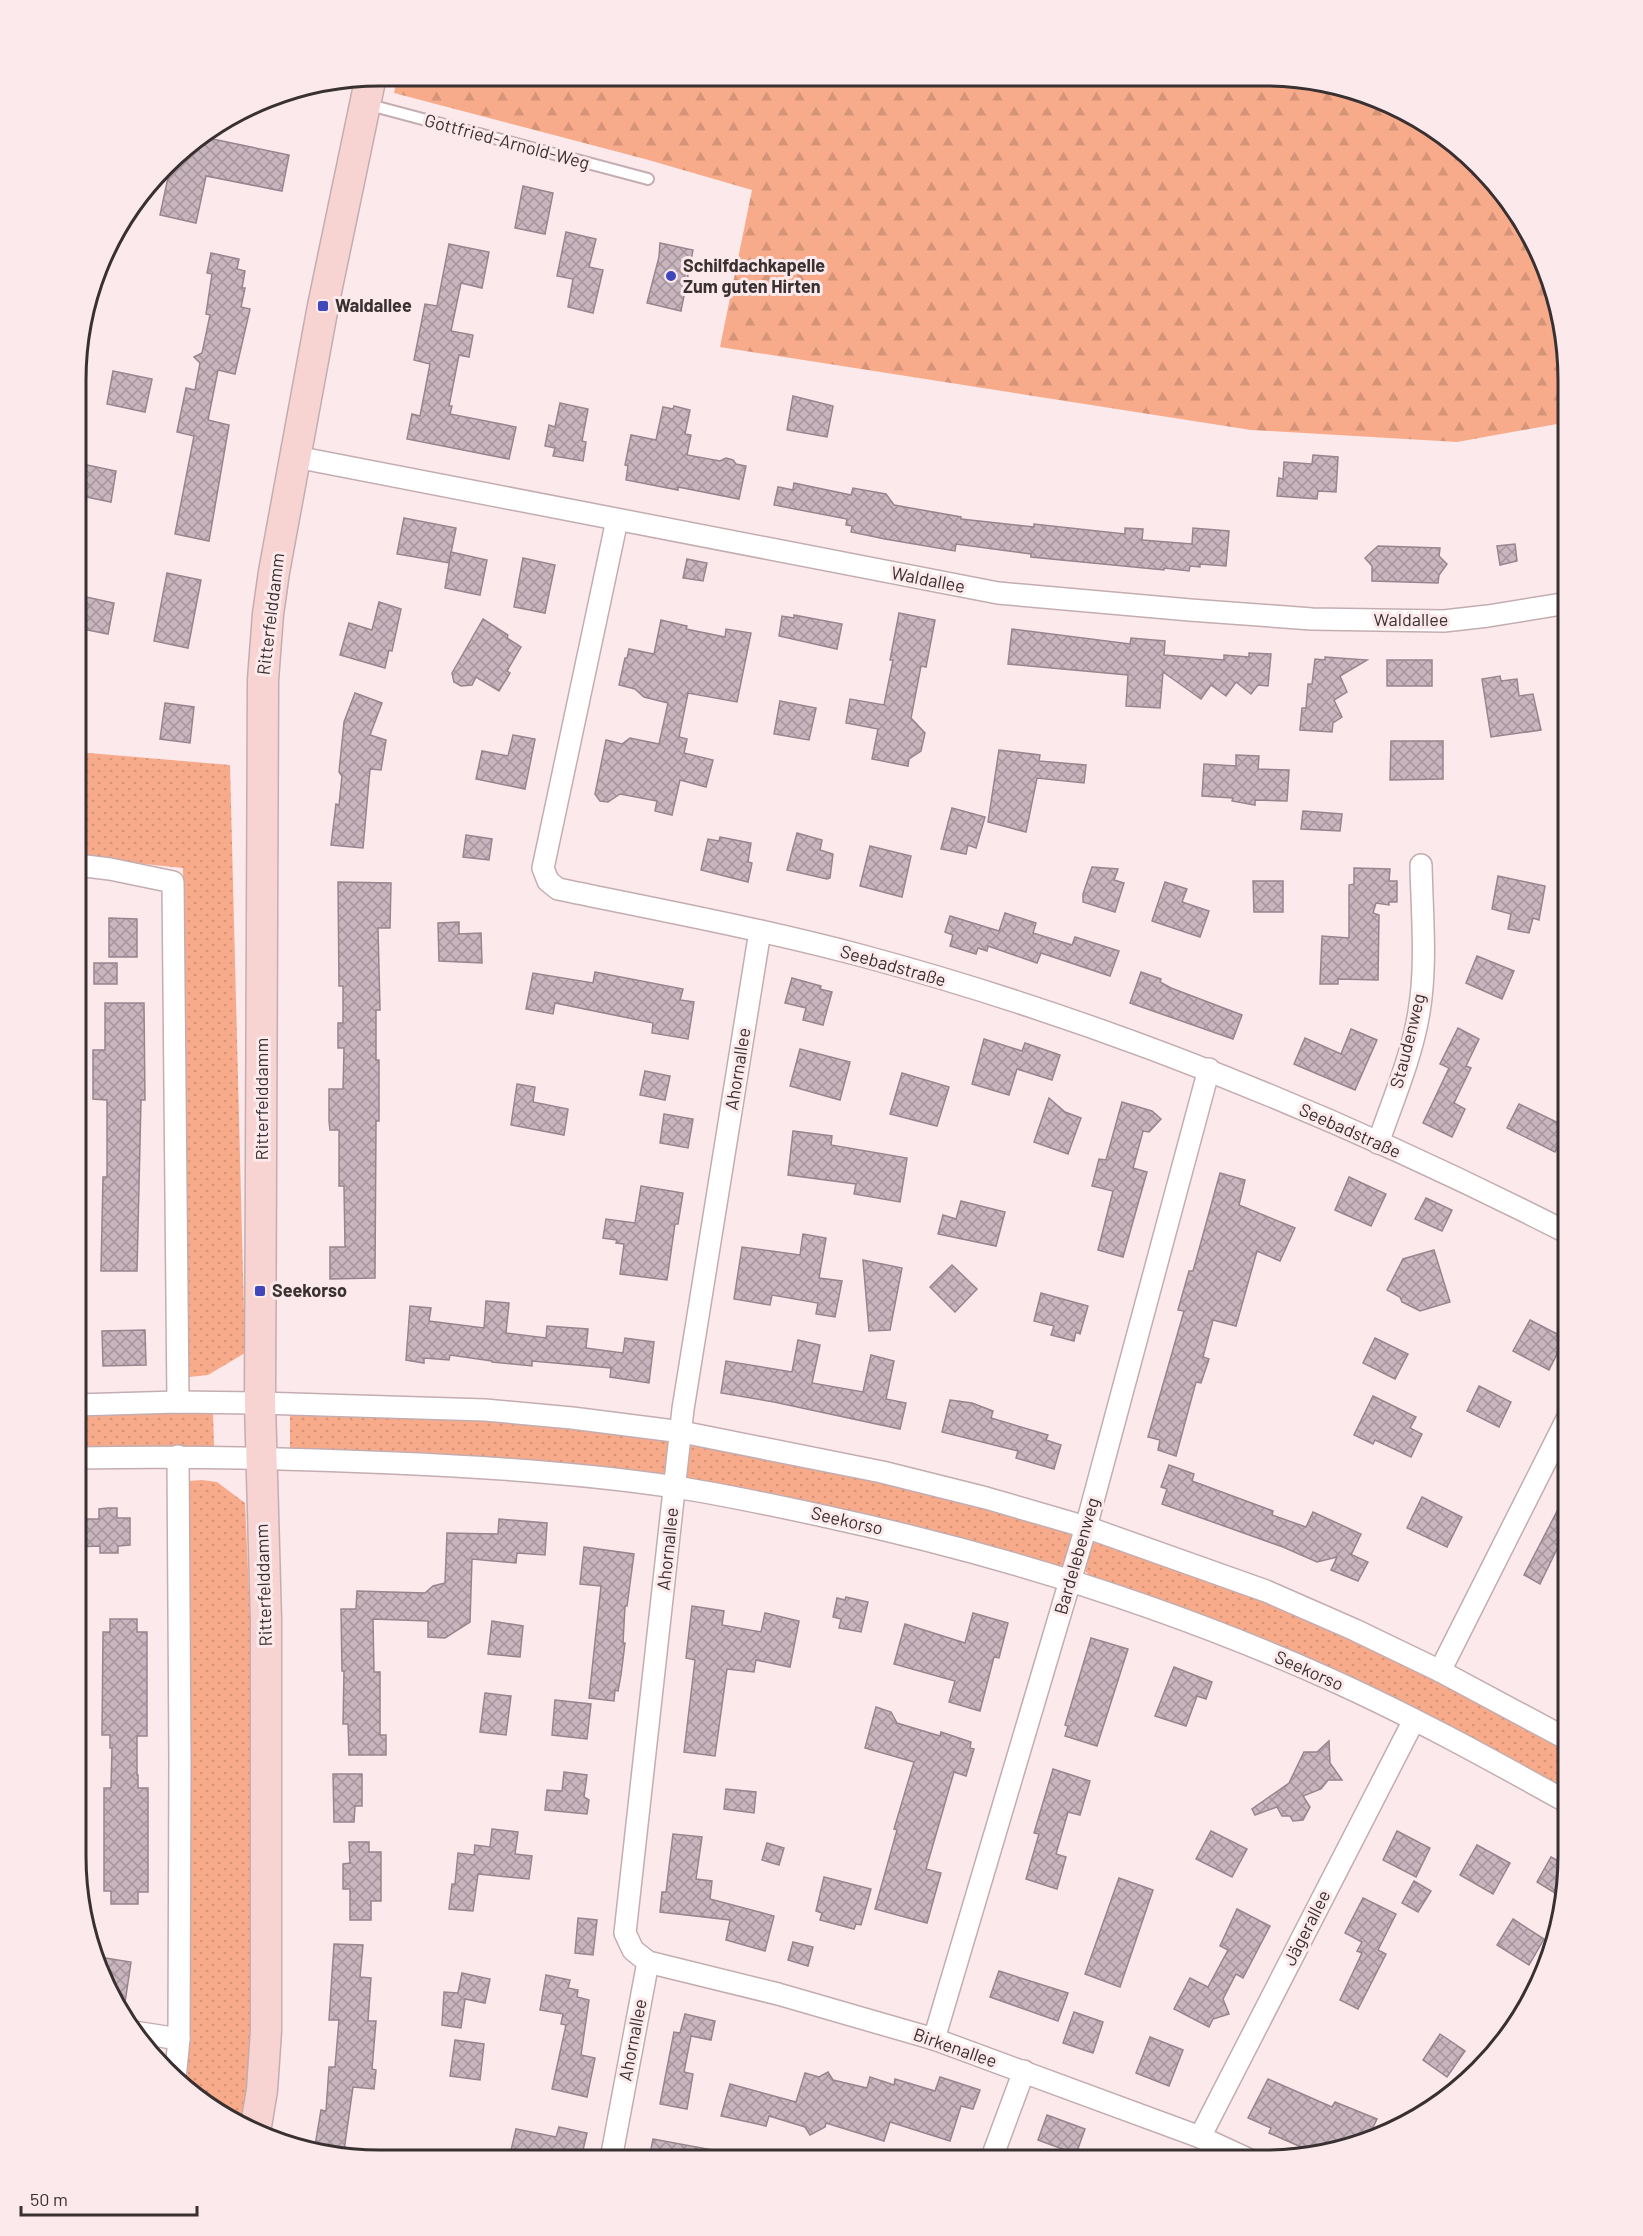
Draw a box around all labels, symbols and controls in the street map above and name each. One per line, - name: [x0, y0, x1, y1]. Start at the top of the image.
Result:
- street label: Gottfried-Arnold-Weg: [422, 108, 592, 174]
- place label: Schilfdachkapelle Zum guten Hirten: [683, 254, 825, 297]
- marker: Schilfdachkapelle Zum guten Hirten: [664, 269, 678, 283]
- place label: Waldallee: [335, 294, 412, 316]
- marker: Waldallee: [316, 299, 330, 313]
- street label: Ritterfelddamm: [252, 552, 288, 676]
- street label: Waldallee: [889, 561, 967, 597]
- street label: Waldallee: [1374, 608, 1448, 630]
- street label: Seebadstraße: [838, 939, 949, 991]
- street label: Staudenweg: [1385, 991, 1429, 1090]
- street label: Ahornallee: [720, 1026, 754, 1112]
- street label: Ritterfelddamm: [250, 1038, 272, 1160]
- street label: Seebadstraße: [1296, 1098, 1405, 1162]
- place label: Seekorso: [272, 1279, 347, 1301]
- marker: Seekorso: [253, 1284, 267, 1298]
- street label: Bardelebenweg: [1049, 1495, 1103, 1617]
- street label: Seekorso: [809, 1501, 885, 1539]
- street label: Ahornallee: [652, 1506, 682, 1591]
- street label: Ritterfelddamm: [250, 1523, 276, 1647]
- street label: Seekorso: [1272, 1645, 1347, 1695]
- street label: Jägerallee: [1278, 1886, 1335, 1969]
- street label: Ahornallee: [613, 1997, 651, 2083]
- street label: Birkenallee: [911, 2022, 1000, 2072]
- scale bar: [21, 2179, 196, 2217]
- text: 50 m: [30, 2188, 68, 2210]

